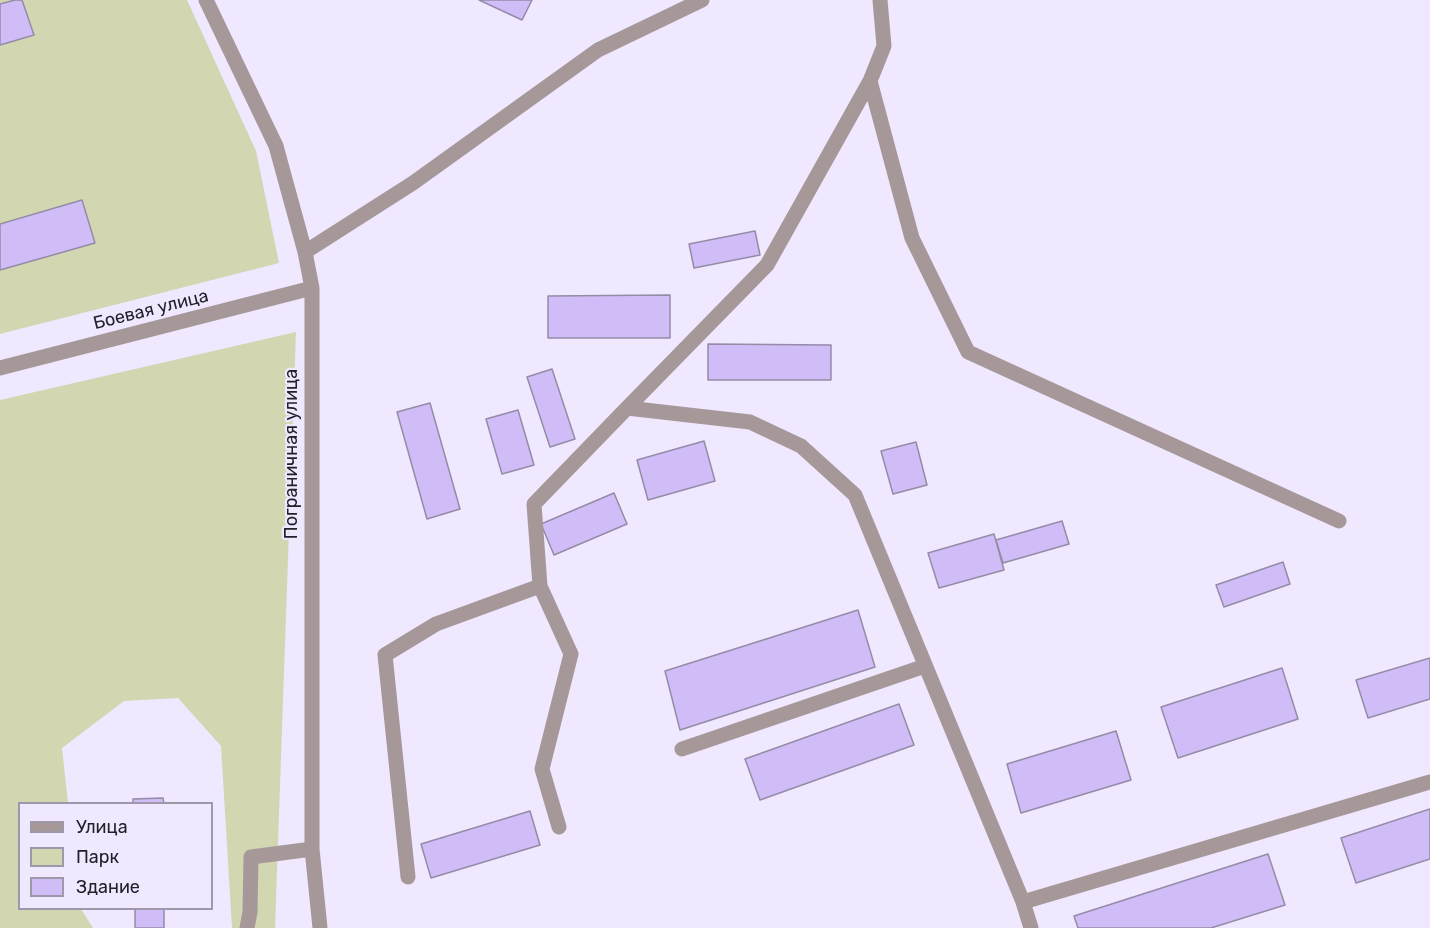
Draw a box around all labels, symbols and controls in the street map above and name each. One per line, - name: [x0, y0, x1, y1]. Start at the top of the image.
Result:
- street label: Боевая улица: [91, 285, 211, 335]
- street label: Пограничная улица: [281, 369, 303, 539]
- legend: [18, 802, 213, 910]
- text: Улица: [76, 816, 128, 838]
- text: Парк: [76, 846, 119, 868]
- text: Здание: [76, 876, 140, 898]

